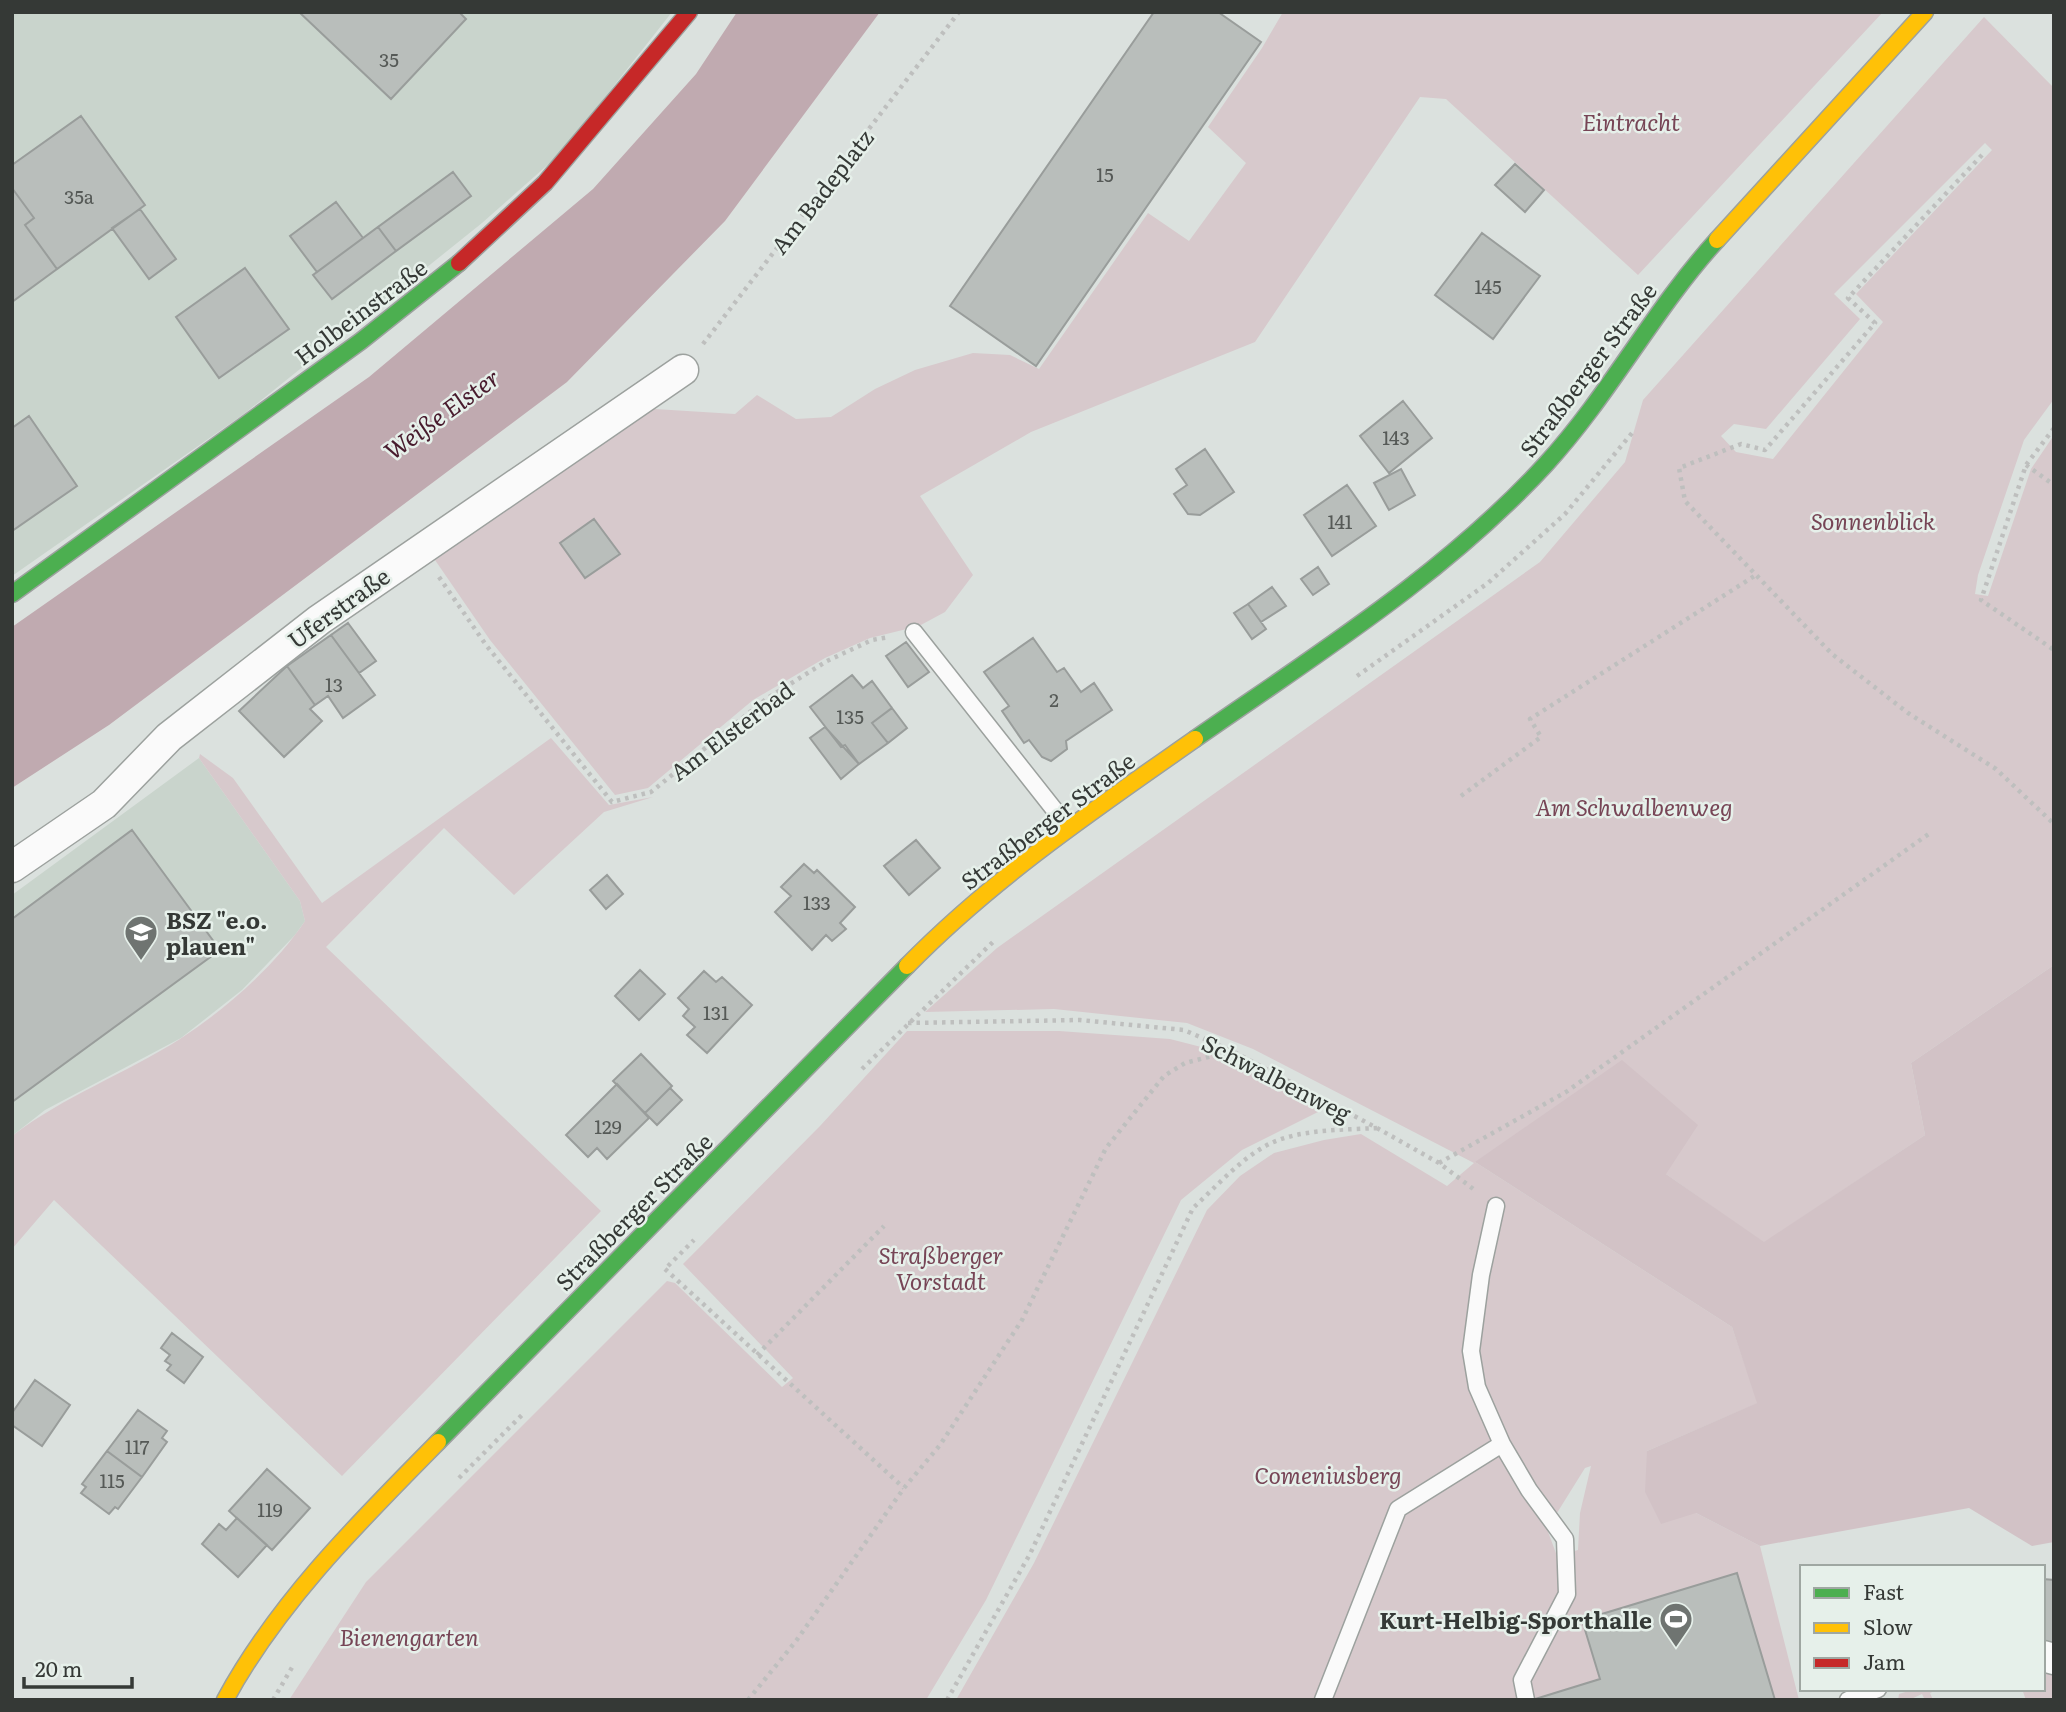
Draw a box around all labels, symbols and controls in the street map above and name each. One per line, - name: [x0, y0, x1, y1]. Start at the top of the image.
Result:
- house number: 35: [379, 45, 399, 73]
- park label: Eintracht: [1582, 104, 1680, 138]
- street label: Am Badeplatz: [761, 121, 881, 261]
- house number: 15: [1096, 160, 1114, 188]
- house number: 35a: [64, 182, 95, 210]
- street label: Holbeinstraße: [287, 250, 433, 372]
- house number: 145: [1474, 272, 1502, 300]
- street label: Straßberger Straße: [1510, 275, 1664, 463]
- water label: Weiße Elster: [376, 359, 506, 467]
- house number: 143: [1382, 423, 1410, 451]
- park label: Sonnenblick: [1811, 503, 1936, 537]
- house number: 141: [1327, 507, 1353, 535]
- street label: Uferstraße: [280, 558, 396, 656]
- house number: 13: [325, 670, 343, 698]
- street label: Am Elsterbad: [662, 672, 800, 788]
- house number: 2: [1049, 685, 1059, 713]
- house number: 135: [836, 702, 864, 730]
- street label: Straßberger Straße: [953, 743, 1141, 897]
- park label: Am Schwalbenweg: [1535, 789, 1733, 823]
- house number: 133: [803, 888, 831, 916]
- place label: BSZ "e.o. plauen": [166, 902, 268, 962]
- school or university icon: BSZ "e.o. plauen": [122, 913, 160, 962]
- house number: 131: [703, 998, 729, 1026]
- street label: Schwalbenweg: [1197, 1025, 1358, 1129]
- house number: 129: [594, 1112, 622, 1140]
- street label: Straßberger Straße: [547, 1125, 719, 1297]
- park label: Straßberger Vorstadt: [878, 1237, 1004, 1297]
- house number: 117: [125, 1432, 150, 1460]
- park label: Comeniusberg: [1254, 1457, 1402, 1491]
- house number: 115: [99, 1466, 125, 1494]
- house number: 119: [257, 1495, 283, 1523]
- legend: [1800, 1565, 2045, 1691]
- text: Fast: [1863, 1575, 1904, 1606]
- sports icon: Kurt-Helbig-Sporthalle: [1657, 1600, 1695, 1649]
- place label: Kurt-Helbig-Sporthalle: [1379, 1602, 1652, 1636]
- text: Slow: [1863, 1610, 1913, 1641]
- park label: Bienengarten: [339, 1619, 479, 1653]
- text: Jam: [1863, 1645, 1905, 1676]
- scale bar: [24, 1646, 133, 1690]
- text: 20 m: [35, 1652, 82, 1683]

